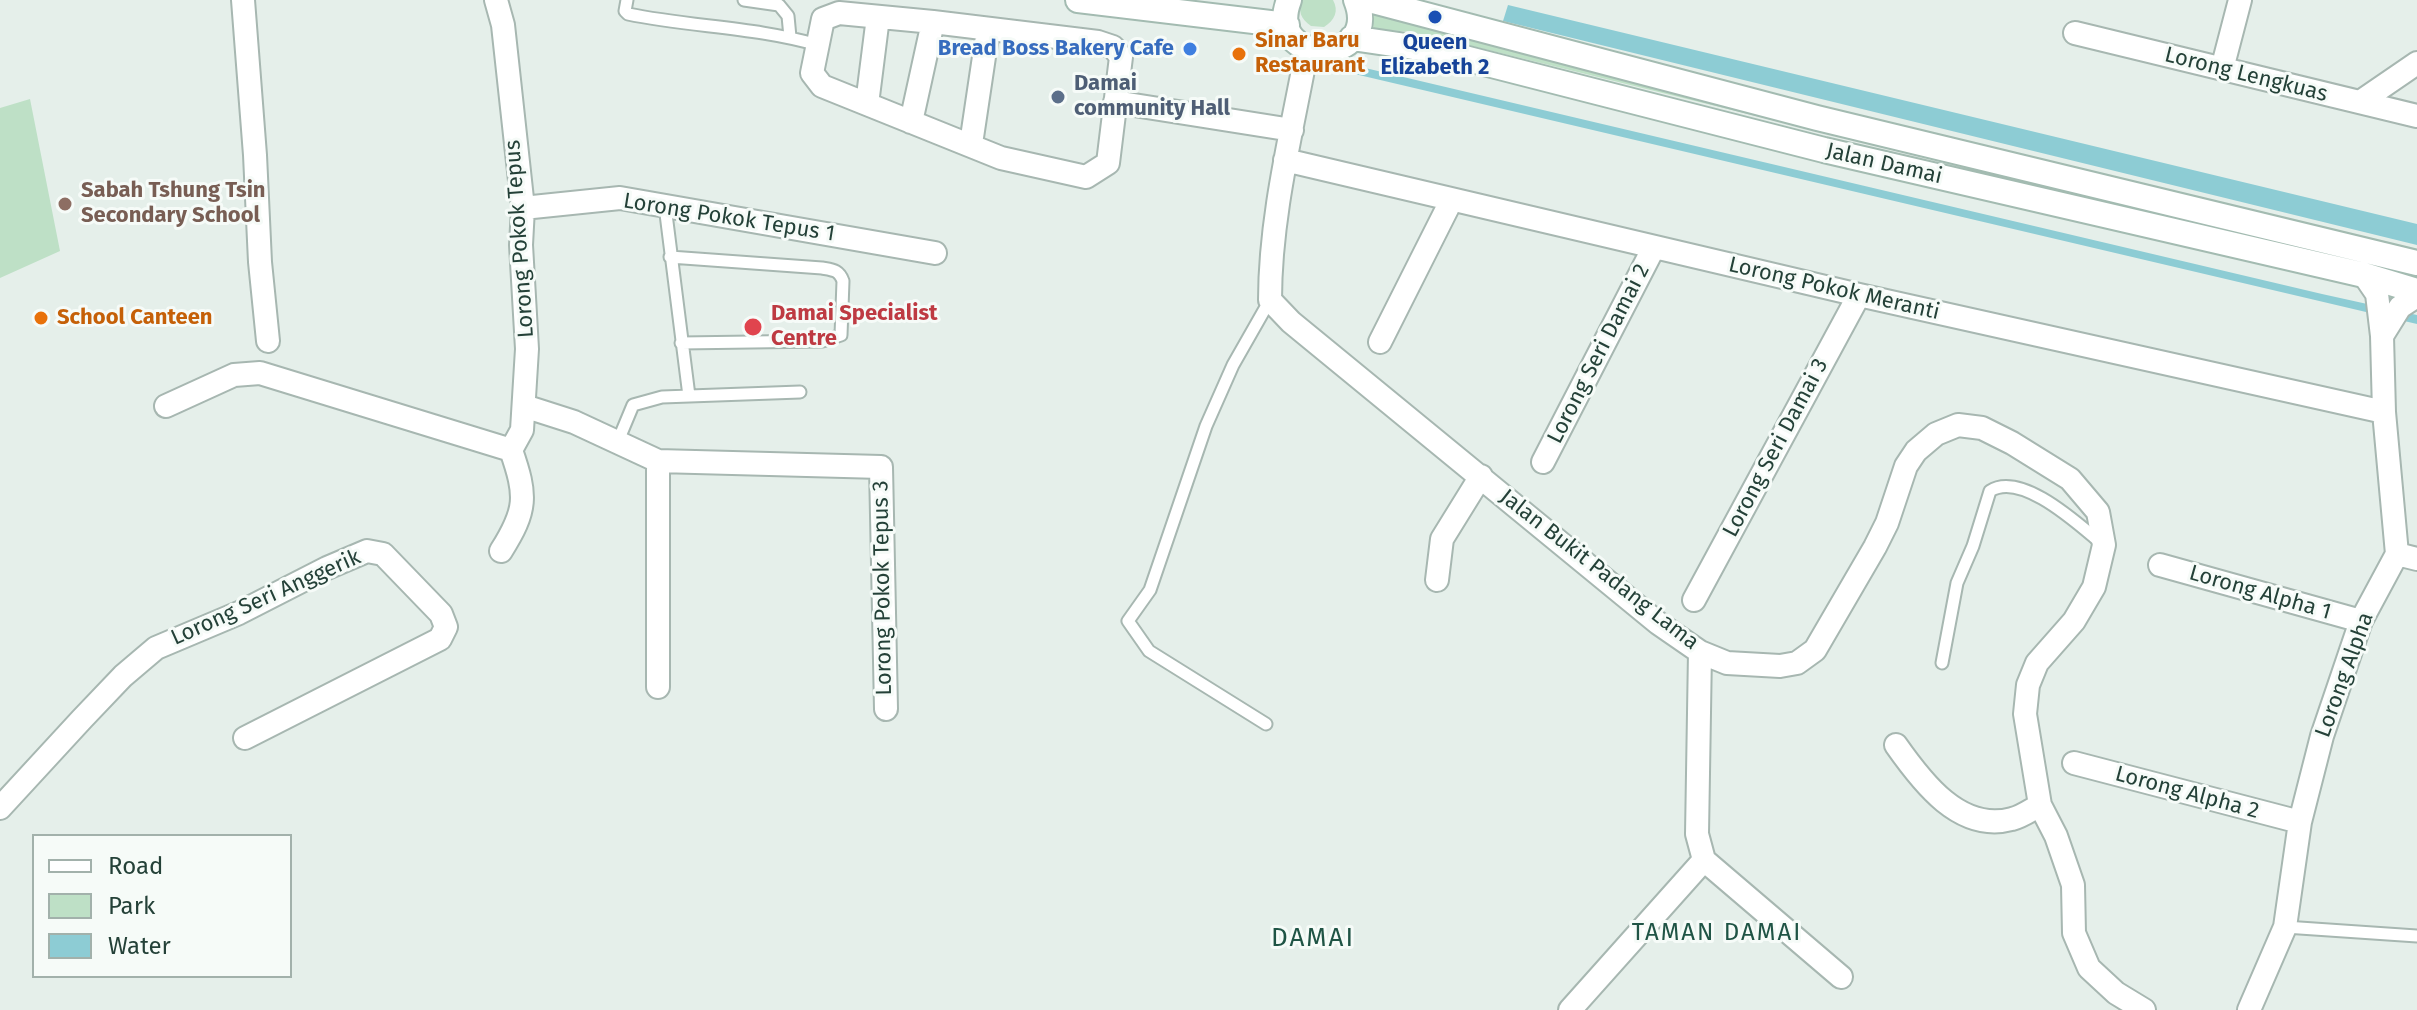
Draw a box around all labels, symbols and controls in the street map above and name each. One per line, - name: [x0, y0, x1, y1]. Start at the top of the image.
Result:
- marker: Queen Elizabeth 2: [1426, 8, 1444, 26]
- place label: Sinar Baru Restaurant: [1255, 28, 1365, 80]
- place label: Queen Elizabeth 2: [1381, 30, 1489, 82]
- place label: Bread Boss Bakery Cafe: [938, 36, 1174, 62]
- marker: Bread Boss Bakery Cafe: [1181, 40, 1199, 58]
- street label: Lorong Lengkuas: [2162, 42, 2330, 108]
- marker: Sinar Baru Restaurant: [1230, 45, 1248, 63]
- place label: Damai community Hall: [1074, 71, 1230, 122]
- marker: Damai community Hall: [1049, 88, 1067, 106]
- street label: Jalan Damai: [1823, 138, 1945, 190]
- street label: Lorong Pokok Tepus: [500, 139, 540, 339]
- place label: Sabah Tshung Tsin Secondary School: [81, 178, 266, 230]
- street label: Lorong Pokok Tepus 1: [621, 188, 837, 248]
- marker: Sabah Tshung Tsin Secondary School: [56, 195, 74, 213]
- street label: Lorong Pokok Meranti: [1726, 252, 1942, 326]
- street label: Lorong Seri Damai 2: [1542, 260, 1656, 448]
- place label: Damai Specialist Centre: [771, 301, 938, 352]
- place label: School Canteen: [57, 305, 213, 331]
- marker: School Canteen: [32, 309, 50, 327]
- marker: Damai Specialist Centre: [742, 316, 764, 338]
- street label: Lorong Seri Damai 3: [1718, 354, 1834, 542]
- street label: Lorong Pokok Tepus 3: [868, 480, 898, 696]
- street label: Jalan Bukit Padang Lama: [1494, 484, 1704, 656]
- street label: Lorong Seri Anggerik: [167, 544, 365, 652]
- street label: Lorong Alpha 1: [2186, 560, 2334, 626]
- street label: Lorong Alpha: [2310, 609, 2380, 741]
- street label: Lorong Alpha 2: [2112, 761, 2262, 825]
- legend: [32, 834, 292, 978]
- text: Road: [108, 852, 163, 880]
- text: Park: [108, 892, 155, 920]
- district label: TAMAN DAMAI: [1632, 919, 1802, 947]
- district label: DAMAI: [1271, 923, 1355, 955]
- text: Water: [108, 932, 171, 960]

